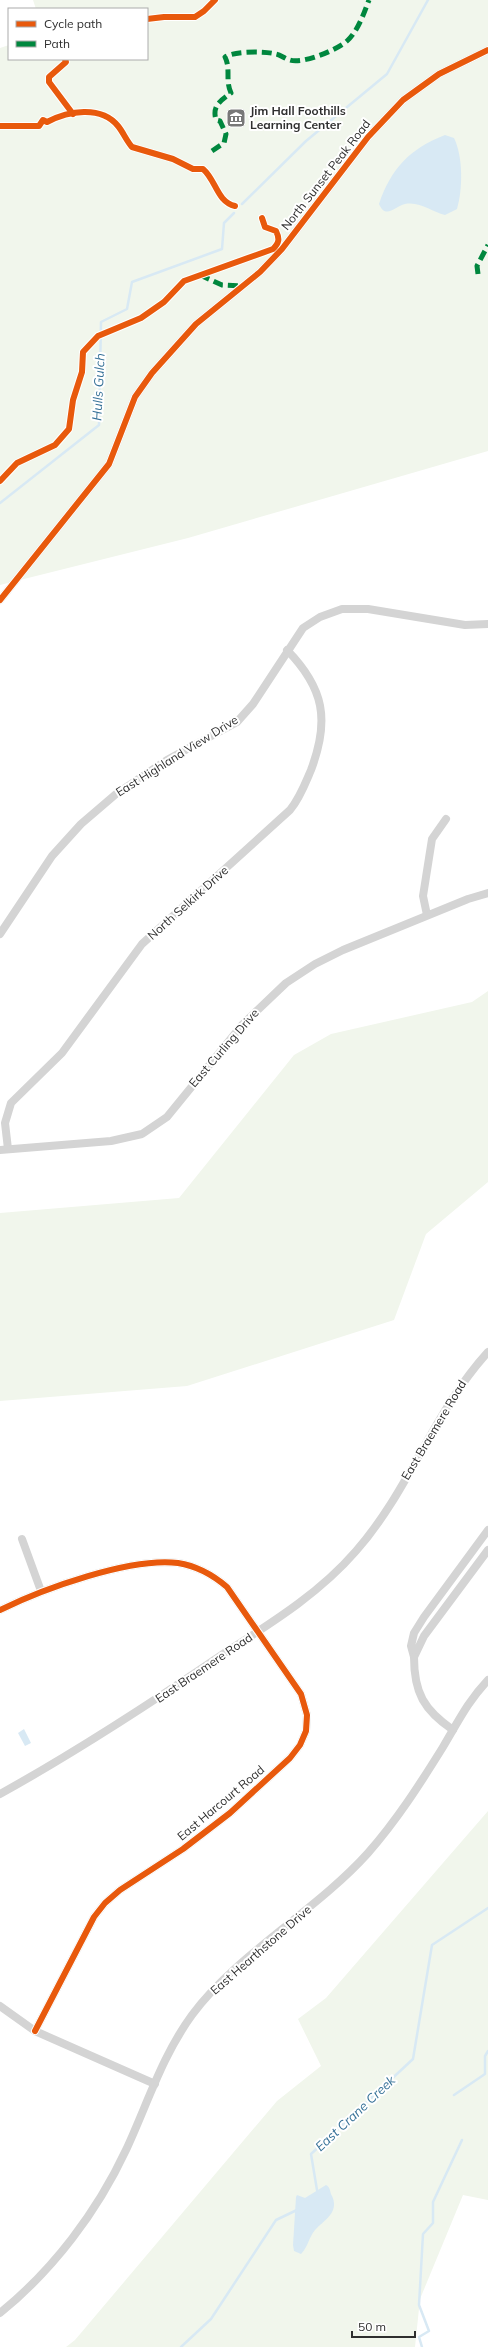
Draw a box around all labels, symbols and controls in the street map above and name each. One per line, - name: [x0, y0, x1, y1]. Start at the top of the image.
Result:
- legend: [8, 8, 148, 60]
- text: Cycle path: [44, 16, 102, 31]
- text: Path: [44, 36, 70, 51]
- place label: Jim Hall Foothills Learning Center: [250, 103, 346, 132]
- museum icon: Jim Hall Foothills Learning Center: [225, 107, 247, 129]
- street label: North Sunset Peak Road: [278, 116, 373, 233]
- water label: Hulls Gulch: [88, 353, 108, 421]
- street label: East Highland View Drive: [113, 712, 241, 799]
- street label: North Selkirk Drive: [144, 862, 231, 943]
- street label: East Curling Drive: [186, 1005, 262, 1090]
- street label: East Braemere Road: [398, 1377, 469, 1482]
- street label: East Braemere Road: [152, 1629, 255, 1706]
- street label: East Harcourt Road: [174, 1762, 267, 1843]
- street label: East Hearthstone Drive: [207, 1902, 314, 1998]
- water label: East Crane Creek: [312, 2072, 399, 2154]
- scale bar: [352, 2313, 415, 2339]
- text: 50 m: [358, 2319, 386, 2334]

